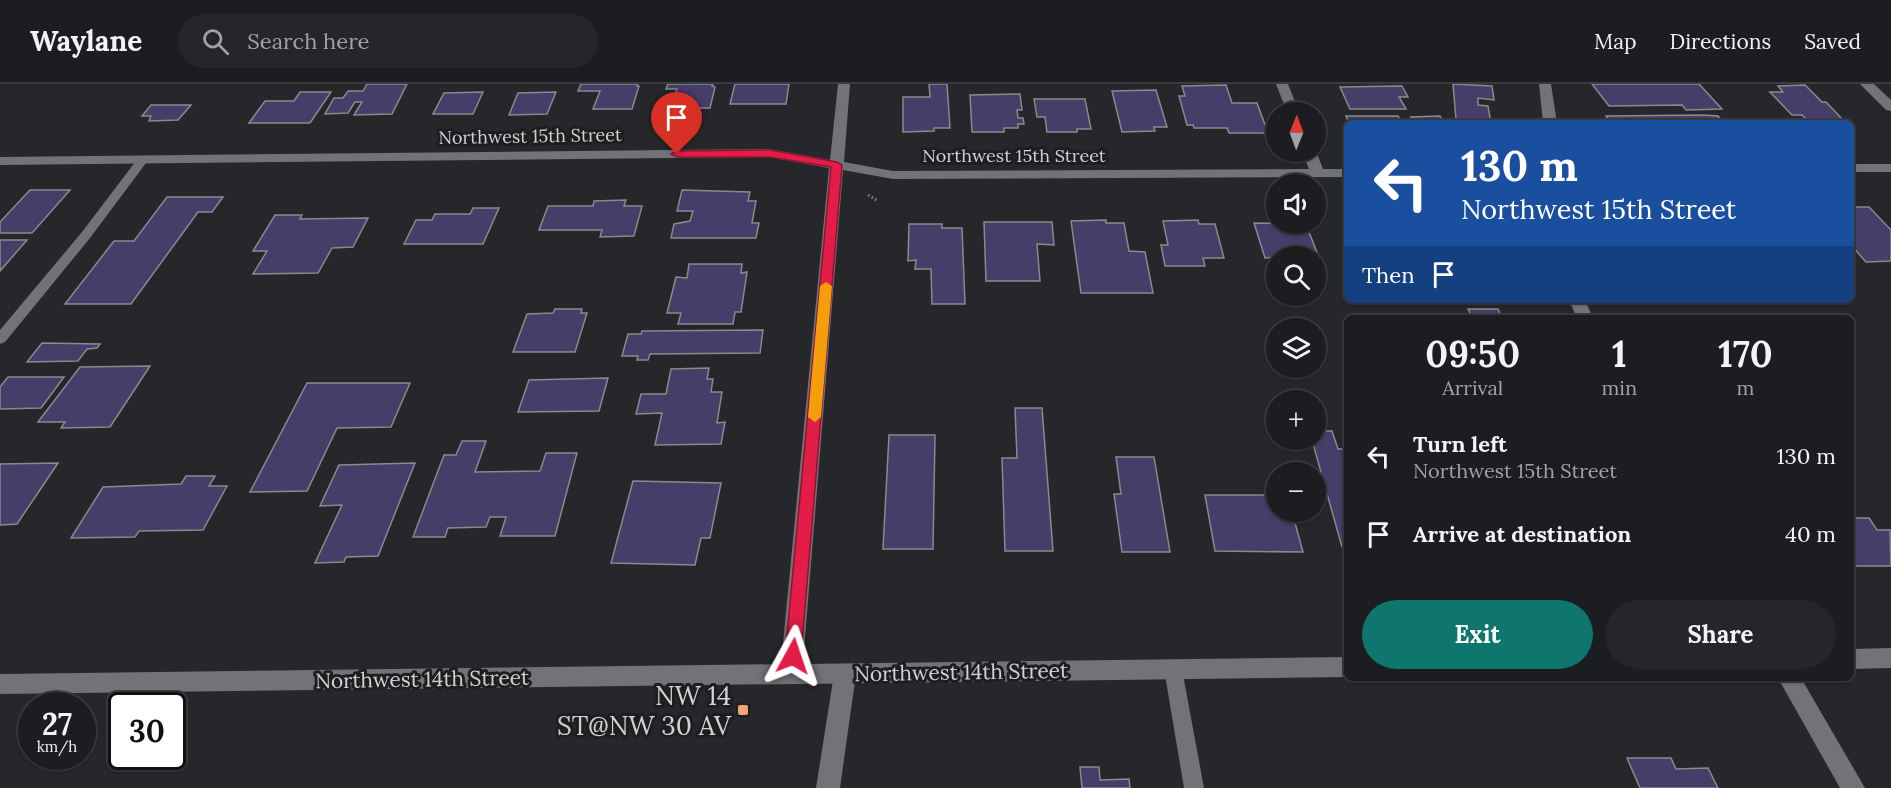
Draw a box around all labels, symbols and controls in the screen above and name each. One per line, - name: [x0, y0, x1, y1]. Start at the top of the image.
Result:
- search box: [178, 14, 598, 68]
- text: Waylane: [30, 23, 142, 59]
- icon: search: [199, 25, 232, 58]
- text: Search here: [247, 27, 370, 55]
- text: Map: [1594, 28, 1637, 55]
- text: Directions: [1670, 28, 1771, 55]
- text: Saved: [1804, 28, 1861, 55]
- pin: [651, 92, 702, 154]
- icon: arrive: [660, 101, 693, 134]
- north arrow: [1266, 102, 1326, 162]
- map controls: [1266, 102, 1326, 522]
- street label: Northwest 15th Street: [438, 123, 622, 149]
- text: 130 m: [1461, 139, 1578, 193]
- street label: Northwest 15th Street: [922, 144, 1106, 167]
- icon: left: [1362, 144, 1440, 222]
- button: sound: [1266, 174, 1326, 234]
- text: Northwest 15th Street: [1461, 192, 1736, 226]
- button: search: [1266, 246, 1326, 306]
- icon: arrive: [1427, 258, 1460, 291]
- text: Then: [1362, 261, 1415, 289]
- button: layers: [1266, 318, 1326, 378]
- text: 09:50: [1425, 331, 1520, 377]
- text: 1: [1612, 331, 1627, 377]
- text: 170: [1718, 331, 1773, 377]
- text: Arrival: [1442, 375, 1503, 400]
- text: min: [1601, 375, 1637, 400]
- text: m: [1737, 375, 1754, 400]
- button: +: [1266, 390, 1326, 450]
- text: Turn left: [1413, 430, 1507, 458]
- icon: left: [1362, 440, 1395, 473]
- text: 130 m: [1777, 442, 1836, 470]
- text: Northwest 15th Street: [1413, 458, 1617, 483]
- button: −: [1266, 462, 1326, 522]
- icon: arrive: [1362, 518, 1395, 551]
- text: Arrive at destination: [1413, 520, 1631, 548]
- text: 40 m: [1785, 520, 1836, 548]
- button: Exit: [1362, 600, 1593, 669]
- button: Share: [1605, 600, 1836, 669]
- position arrow: [761, 624, 825, 688]
- street label: Northwest 14th Street: [854, 657, 1069, 687]
- street label: Northwest 14th Street: [315, 664, 530, 694]
- place label: NW 14 ST@NW 30 AV: [557, 679, 732, 742]
- speed limit sign: 30: [108, 692, 186, 770]
- marker: NW 14 ST@NW 30 AV: [736, 703, 750, 717]
- text: 27: [42, 705, 72, 743]
- text: km/h: [37, 737, 77, 756]

